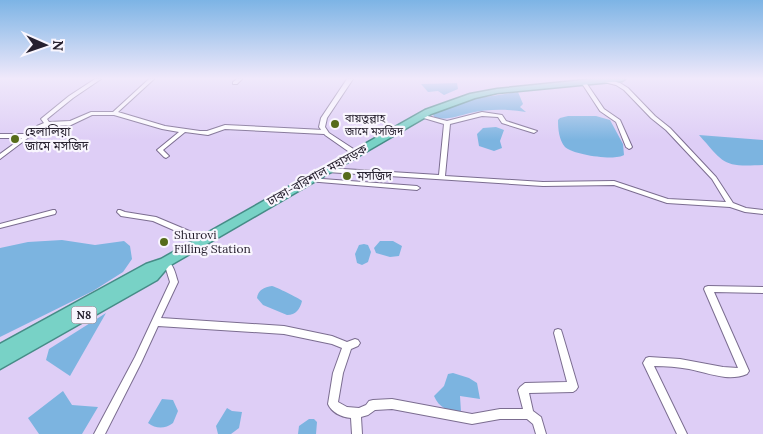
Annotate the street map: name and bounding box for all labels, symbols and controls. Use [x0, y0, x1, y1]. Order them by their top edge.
north arrow [20, 20, 70, 70]
text: N [49, 40, 67, 51]
place label: বায়তুল্লাহ জামে মসজিদ [344, 111, 404, 138]
marker: বায়তুল্লাহ জামে মসজিদ [329, 118, 341, 130]
place label: হেলালিয়া জামে মসজিদ [24, 124, 89, 153]
marker: হেলালিয়া জামে মসজিদ [9, 133, 21, 145]
street label: ঢাকা-বরিশাল মহাসড়ক [263, 141, 370, 209]
place label: মসজিদ [356, 168, 392, 183]
marker: মসজিদ [341, 170, 353, 182]
place label: Shurovi Filling Station [174, 227, 251, 256]
marker: Shurovi Filling Station [158, 236, 170, 248]
road number: N8 [72, 306, 96, 324]

